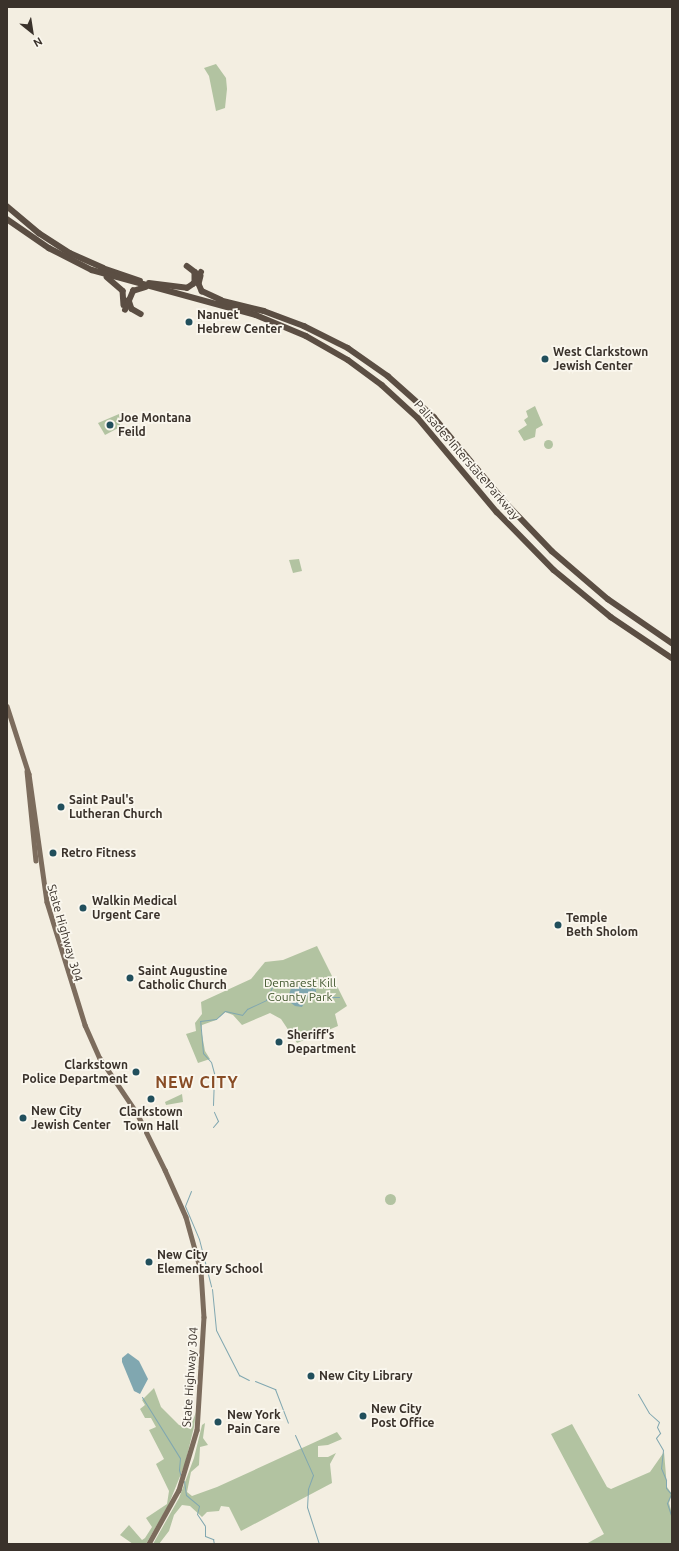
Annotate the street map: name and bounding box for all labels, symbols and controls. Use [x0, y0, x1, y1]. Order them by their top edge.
north arrow [12, 12, 52, 52]
text: N [31, 35, 45, 50]
place label: Nanuet Hebrew Center [197, 308, 282, 336]
marker: Nanuet Hebrew Center [184, 317, 194, 327]
place label: West Clarkstown Jewish Center [553, 345, 648, 373]
marker: West Clarkstown Jewish Center [540, 354, 550, 364]
street label: Palisades Interstate Parkway [411, 397, 523, 523]
place label: Joe Montana Feild [118, 411, 191, 439]
marker: Joe Montana Feild [105, 420, 115, 430]
place label: Saint Paul's Lutheran Church [69, 793, 162, 821]
marker: Saint Paul's Lutheran Church [56, 802, 66, 812]
place label: Retro Fitness [61, 846, 136, 860]
marker: Retro Fitness [48, 848, 58, 858]
street label: State Highway 304 [44, 883, 86, 983]
place label: Walkin Medical Urgent Care [92, 894, 177, 922]
marker: Walkin Medical Urgent Care [77, 902, 89, 914]
place label: Temple Beth Sholom [566, 911, 638, 939]
marker: Temple Beth Sholom [553, 920, 563, 930]
place label: Saint Augustine Catholic Church [138, 964, 227, 992]
marker: Saint Augustine Catholic Church [125, 973, 135, 983]
park label: Demarest Kill County Park [264, 976, 336, 1004]
place label: Sheriff's Department [287, 1028, 356, 1056]
marker: Sheriff's Department [274, 1037, 284, 1047]
place label: Clarkstown Police Department [22, 1058, 128, 1086]
marker: Clarkstown Police Department [131, 1067, 141, 1077]
district label: NEW CITY [155, 1072, 239, 1092]
marker: Clarkstown Town Hall [146, 1094, 156, 1104]
place label: New City Jewish Center [31, 1104, 111, 1132]
place label: Clarkstown Town Hall [119, 1105, 183, 1133]
marker: New City Jewish Center [18, 1113, 28, 1123]
place label: New City Elementary School [157, 1248, 263, 1276]
marker: New City Elementary School [144, 1257, 154, 1267]
street label: State Highway 304 [179, 1326, 201, 1428]
place label: New City Library [319, 1369, 413, 1383]
marker: New City Library [306, 1371, 316, 1381]
place label: New City Post Office [371, 1402, 435, 1430]
place label: New York Pain Care [227, 1408, 281, 1436]
marker: New City Post Office [358, 1411, 368, 1421]
marker: New York Pain Care [212, 1416, 224, 1428]

